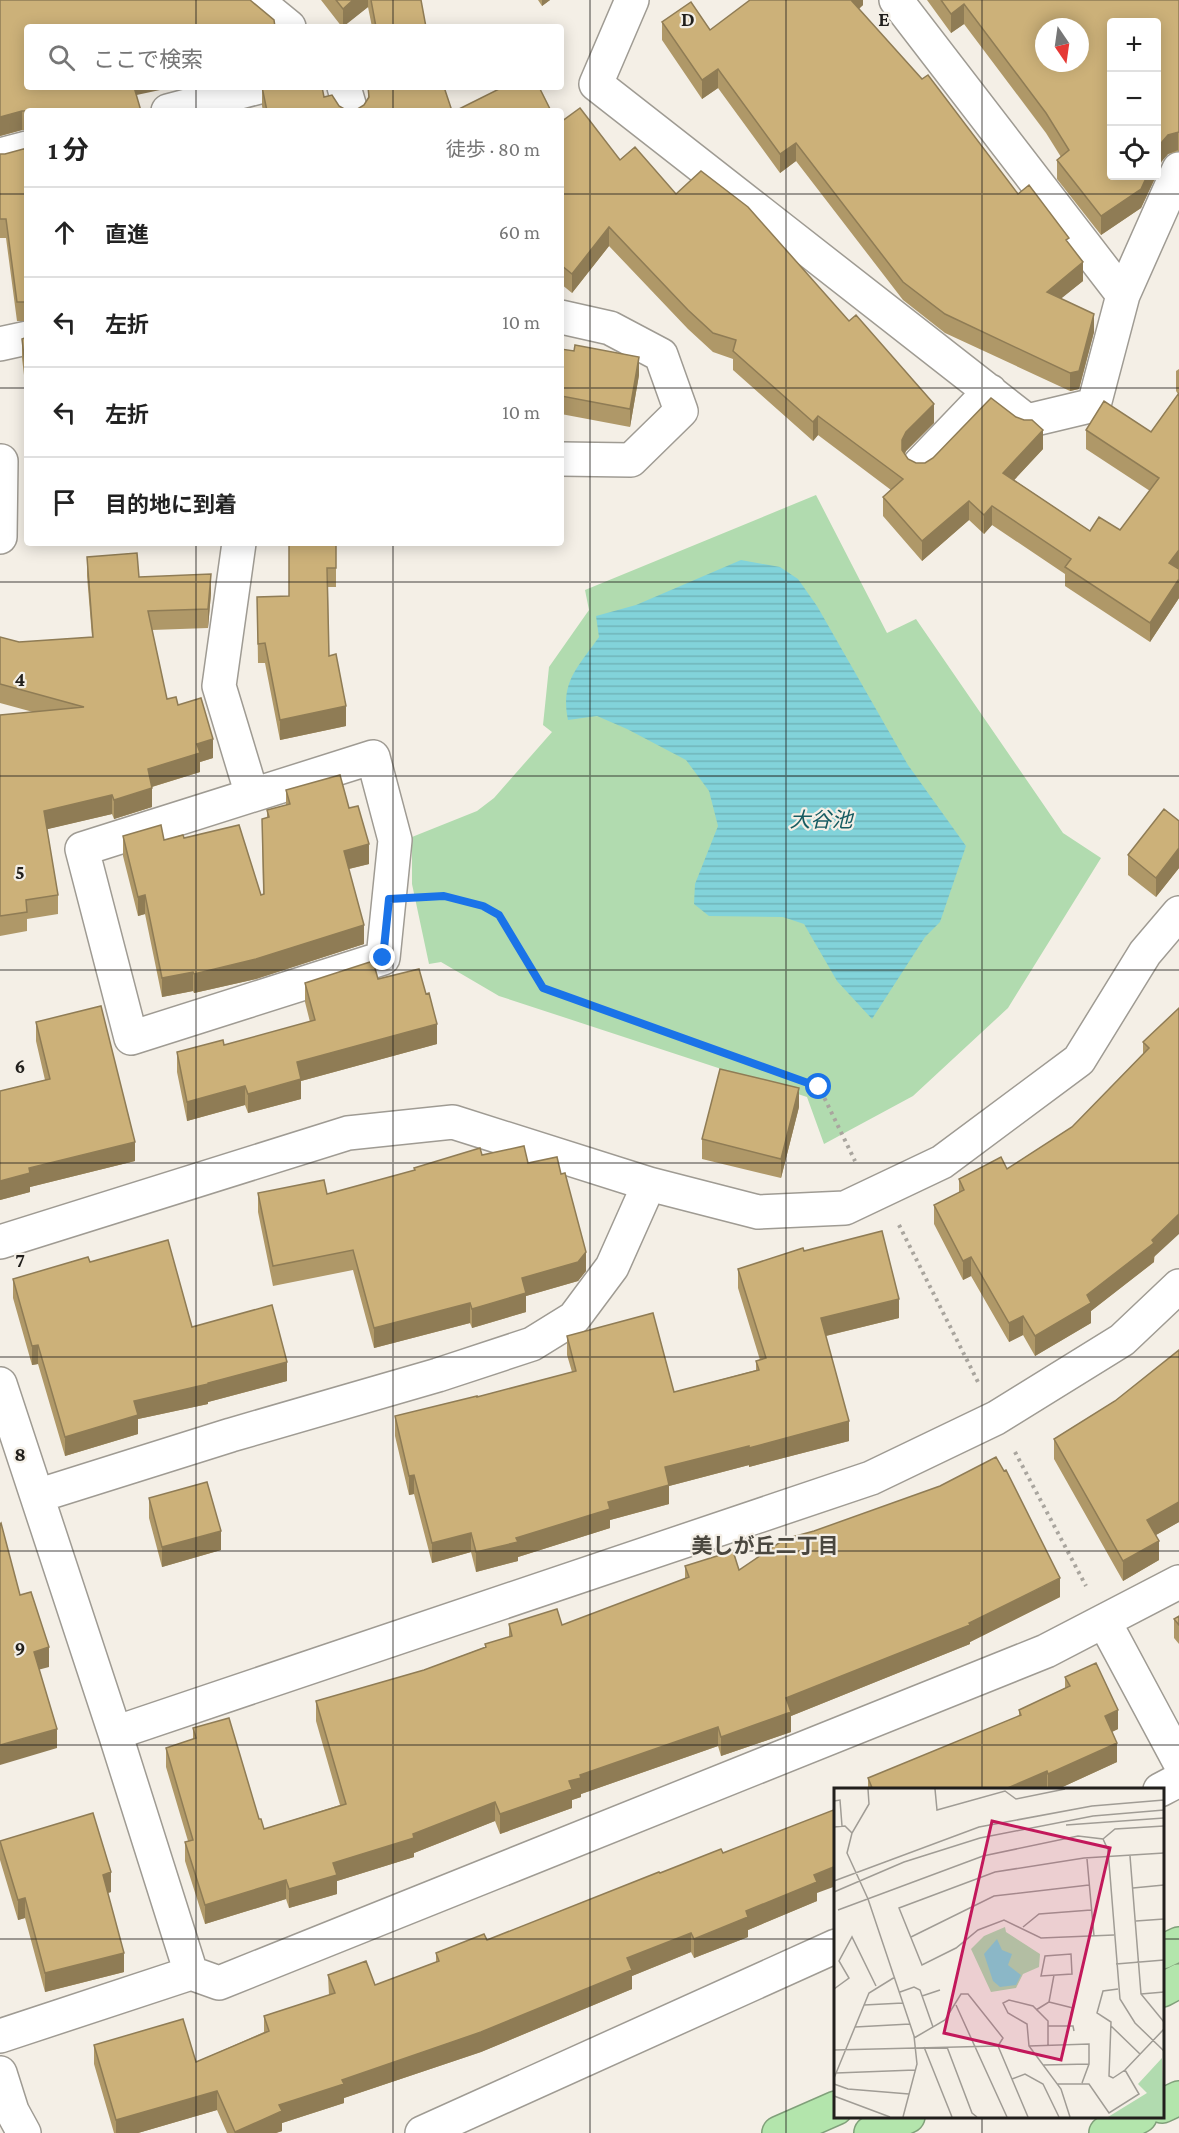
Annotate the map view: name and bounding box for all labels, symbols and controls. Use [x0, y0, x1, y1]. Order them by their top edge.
text: D [681, 8, 695, 30]
text: E [878, 8, 890, 30]
north arrow [1035, 18, 1089, 72]
map controls [1107, 18, 1161, 180]
button: + [1107, 18, 1161, 72]
search box [24, 24, 564, 90]
icon: search [45, 41, 78, 74]
text: ここで検索 [93, 47, 203, 72]
button: − [1107, 72, 1161, 126]
button: locate [1107, 126, 1161, 180]
text: 1 分 [48, 136, 89, 165]
text: 徒歩 · 80 m [446, 138, 540, 160]
icon: ahead [48, 216, 81, 249]
text: 60 m [499, 221, 540, 243]
text: 直進 [105, 222, 149, 247]
icon: left [48, 306, 81, 339]
text: 10 m [502, 311, 540, 333]
text: 左折 [105, 312, 149, 337]
icon: left [48, 396, 81, 429]
text: 10 m [502, 401, 540, 423]
text: 左折 [105, 402, 149, 427]
icon: arrive [48, 486, 81, 519]
text: 目的地に到着 [105, 492, 237, 517]
text: 4 [15, 668, 26, 690]
water label: 大谷池 [790, 808, 854, 832]
text: 5 [15, 861, 25, 883]
route end [369, 944, 395, 970]
text: 6 [15, 1055, 25, 1077]
route start [805, 1073, 831, 1099]
text: 7 [15, 1249, 25, 1271]
text: 8 [14, 1443, 26, 1465]
district label: 美しが丘二丁目 [692, 1534, 839, 1558]
text: 9 [15, 1637, 25, 1659]
inset map [834, 1788, 1164, 2118]

